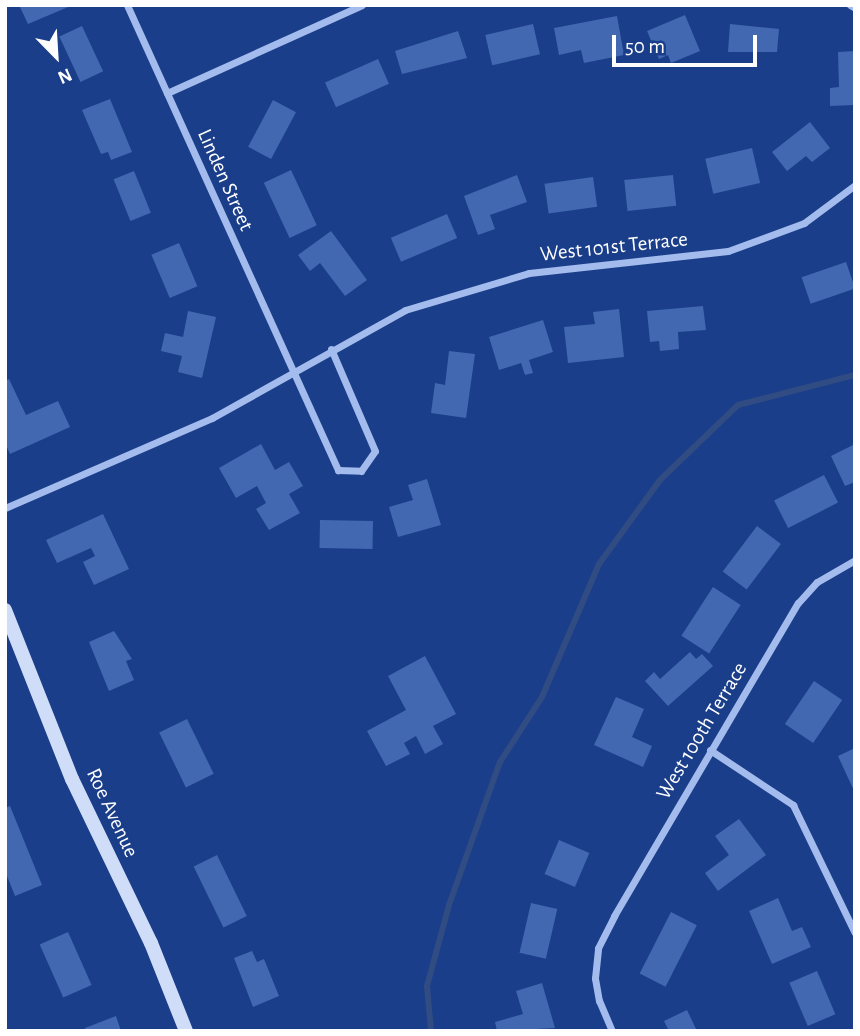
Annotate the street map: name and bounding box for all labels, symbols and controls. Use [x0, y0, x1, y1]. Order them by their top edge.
north arrow [21, 21, 91, 91]
scale bar [615, 21, 760, 65]
text: 50 m [625, 36, 665, 57]
text: N [55, 64, 75, 87]
street label: Linden Street [191, 125, 259, 235]
street label: West 101st Terrace [539, 227, 689, 267]
street label: West 100th Terrace [651, 658, 753, 804]
street label: Roe Avenue [80, 764, 144, 862]

